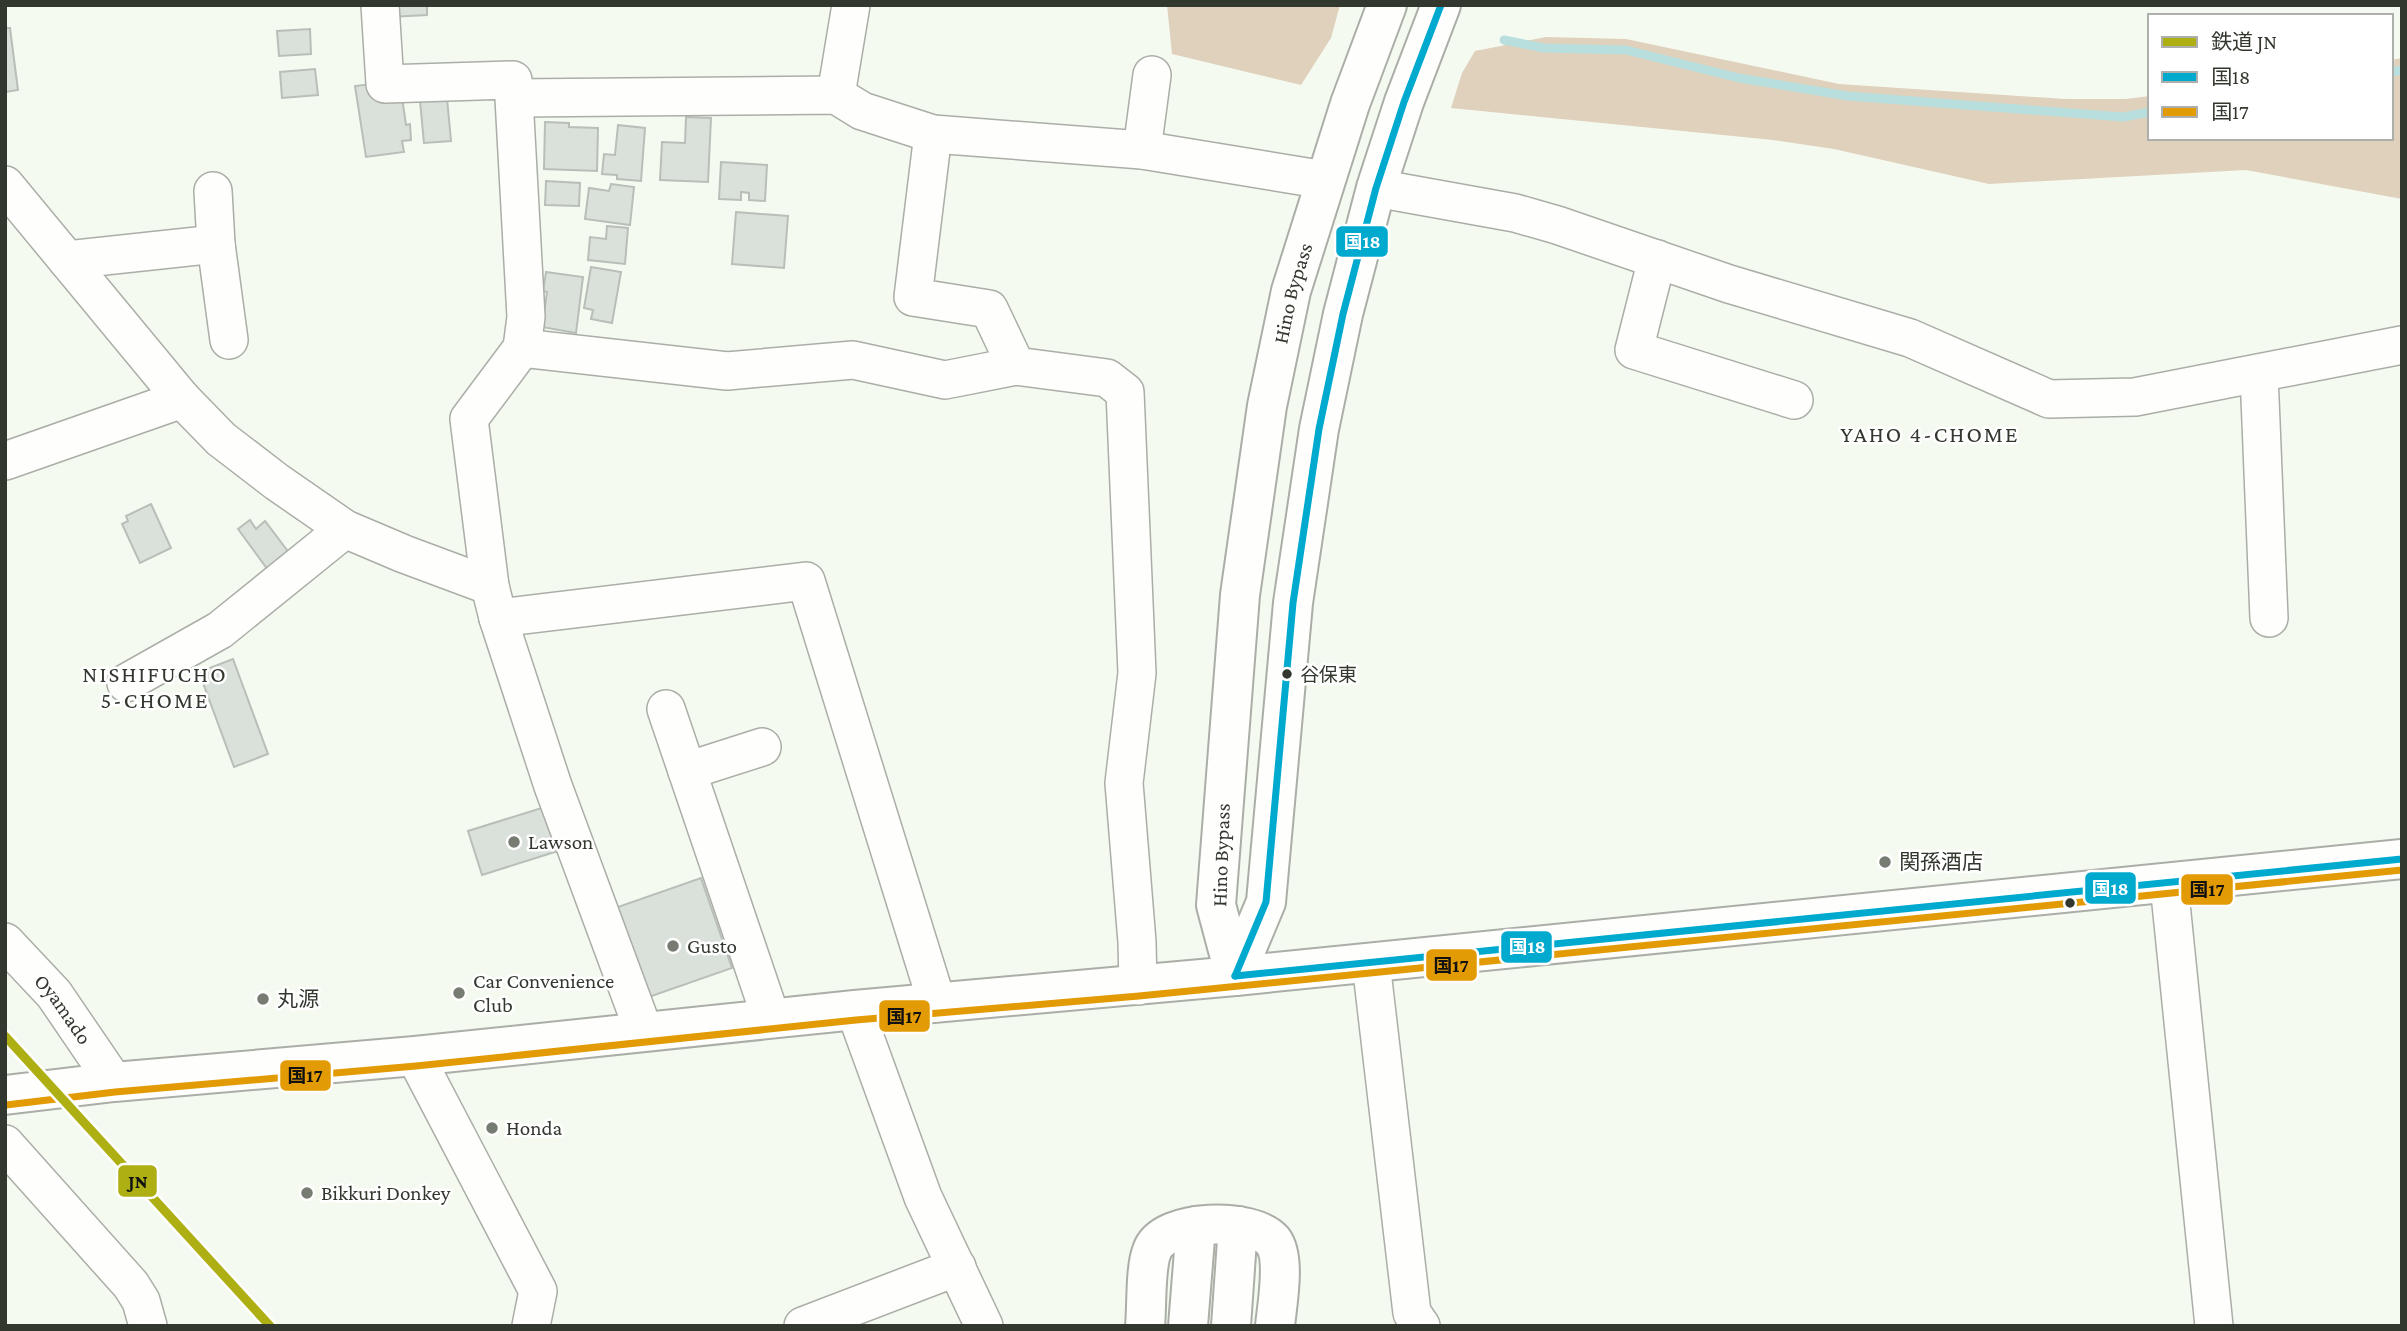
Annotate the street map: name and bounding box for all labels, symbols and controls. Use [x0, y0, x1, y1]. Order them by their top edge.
legend [2148, 14, 2393, 140]
text: 鉄道 JN [2211, 30, 2277, 54]
text: 国18 [2211, 65, 2250, 89]
text: 国17 [2211, 100, 2249, 124]
line badge: 国18 [1335, 225, 1389, 258]
text: 国18 [1343, 231, 1381, 252]
street label: Hino Bypass [1268, 240, 1317, 346]
district label: YAHO 4-CHOME [1841, 421, 2019, 447]
district label: NISHIFUCHO 5-CHOME [82, 661, 228, 713]
place label: 谷保東 [1300, 664, 1357, 685]
marker: 谷保東 [1280, 667, 1294, 681]
street label: Hino Bypass [1207, 803, 1235, 907]
place label: Lawson [528, 830, 593, 854]
marker: Lawson [506, 834, 522, 850]
place label: 関孫酒店 [1899, 850, 1983, 874]
marker: 関孫酒店 [1877, 854, 1893, 870]
line badge: 国18 [2084, 871, 2137, 905]
line badge: 国17 [2180, 873, 2234, 906]
text: 国18 [2091, 878, 2129, 899]
text: 国17 [2189, 879, 2225, 900]
unlabelled marker [2063, 896, 2077, 910]
line badge: 国18 [1500, 930, 1553, 964]
place label: Gusto [687, 934, 737, 958]
text: 国18 [1508, 936, 1546, 957]
marker: Gusto [665, 938, 681, 954]
line badge: 国17 [1425, 948, 1478, 982]
text: 国17 [1433, 955, 1469, 976]
street label: Oyamado [29, 969, 97, 1049]
place label: Car Convenience Club [473, 969, 614, 1017]
marker: Car Convenience Club [451, 985, 467, 1001]
place label: 丸源 [277, 987, 319, 1011]
marker: 丸源 [255, 991, 271, 1007]
line badge: 国17 [878, 999, 931, 1033]
text: 国17 [886, 1006, 922, 1027]
line badge: 国17 [279, 1059, 332, 1092]
text: 国17 [287, 1065, 323, 1086]
place label: Honda [506, 1116, 563, 1140]
marker: Honda [484, 1120, 500, 1136]
line badge: JN [117, 1164, 158, 1198]
text: JN [126, 1171, 148, 1192]
place label: Bikkuri Donkey [321, 1181, 451, 1205]
marker: Bikkuri Donkey [299, 1185, 315, 1201]

